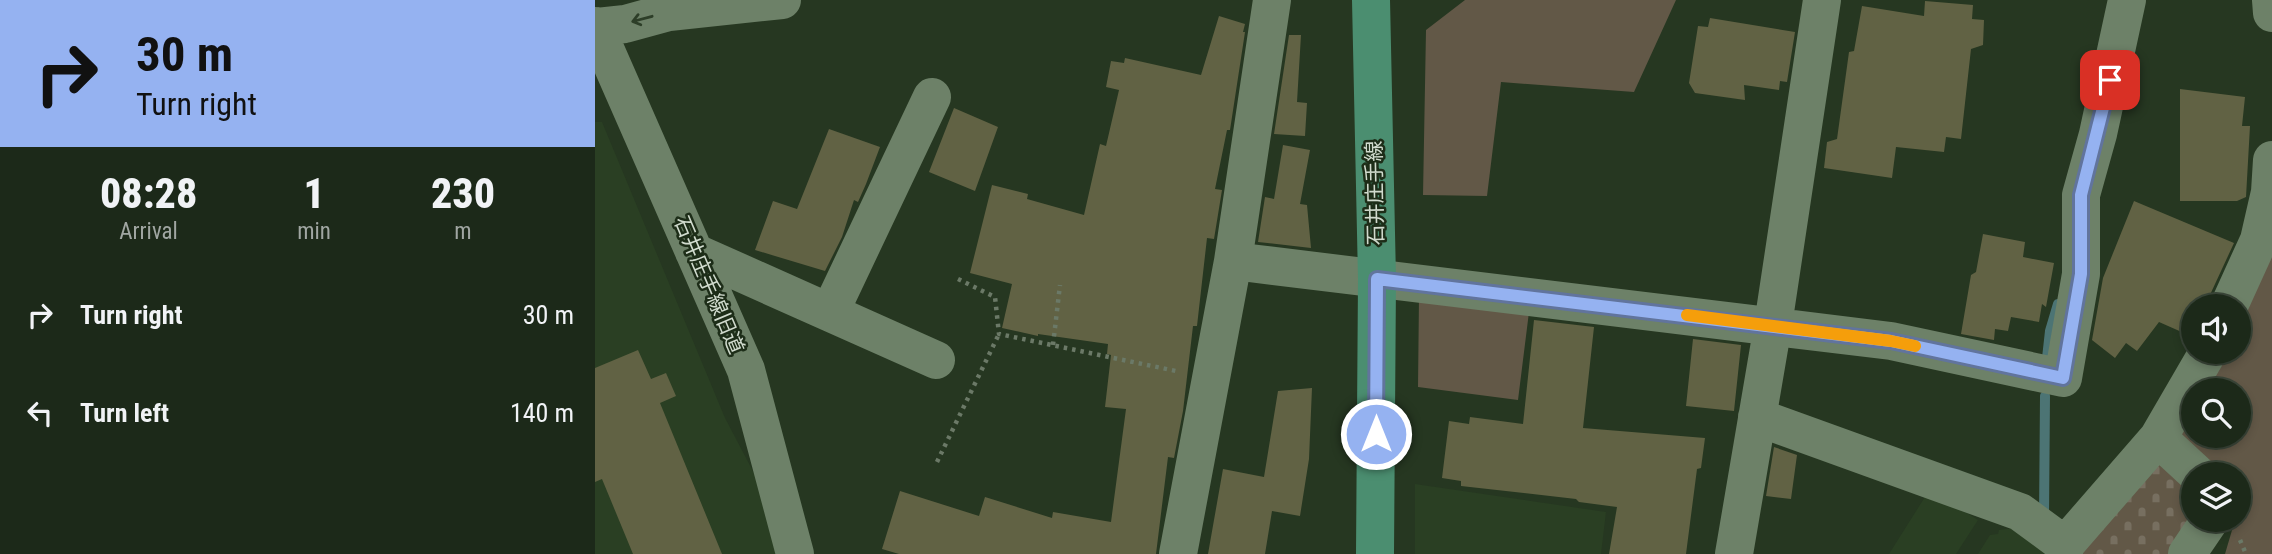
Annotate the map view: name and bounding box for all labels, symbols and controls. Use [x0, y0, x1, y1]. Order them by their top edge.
one-way arrow [631, 13, 654, 26]
text: 30 m [136, 26, 233, 83]
icon: right [21, 28, 112, 119]
pin [2080, 50, 2140, 110]
icon: arrive [2091, 61, 2129, 99]
text: Turn right [136, 85, 257, 123]
street label: 石井庄手線 [1362, 140, 1388, 246]
text: 08:28 [100, 169, 197, 218]
text: 1 [303, 169, 325, 218]
text: 230 [431, 169, 495, 218]
street label: 石井庄手線旧道 [669, 213, 749, 357]
text: Arrival [119, 218, 178, 245]
text: min [297, 218, 331, 245]
text: m [454, 218, 472, 245]
map controls [2181, 294, 2251, 532]
button: sound [2181, 294, 2251, 364]
icon: right [21, 296, 59, 334]
text: Turn right [80, 300, 182, 330]
text: 30 m [523, 300, 574, 330]
button: search [2181, 378, 2251, 448]
icon: left [21, 394, 59, 432]
position arrow [1339, 397, 1413, 471]
text: Turn left [80, 398, 169, 428]
text: 140 m [510, 398, 574, 428]
button: layers [2181, 462, 2251, 532]

